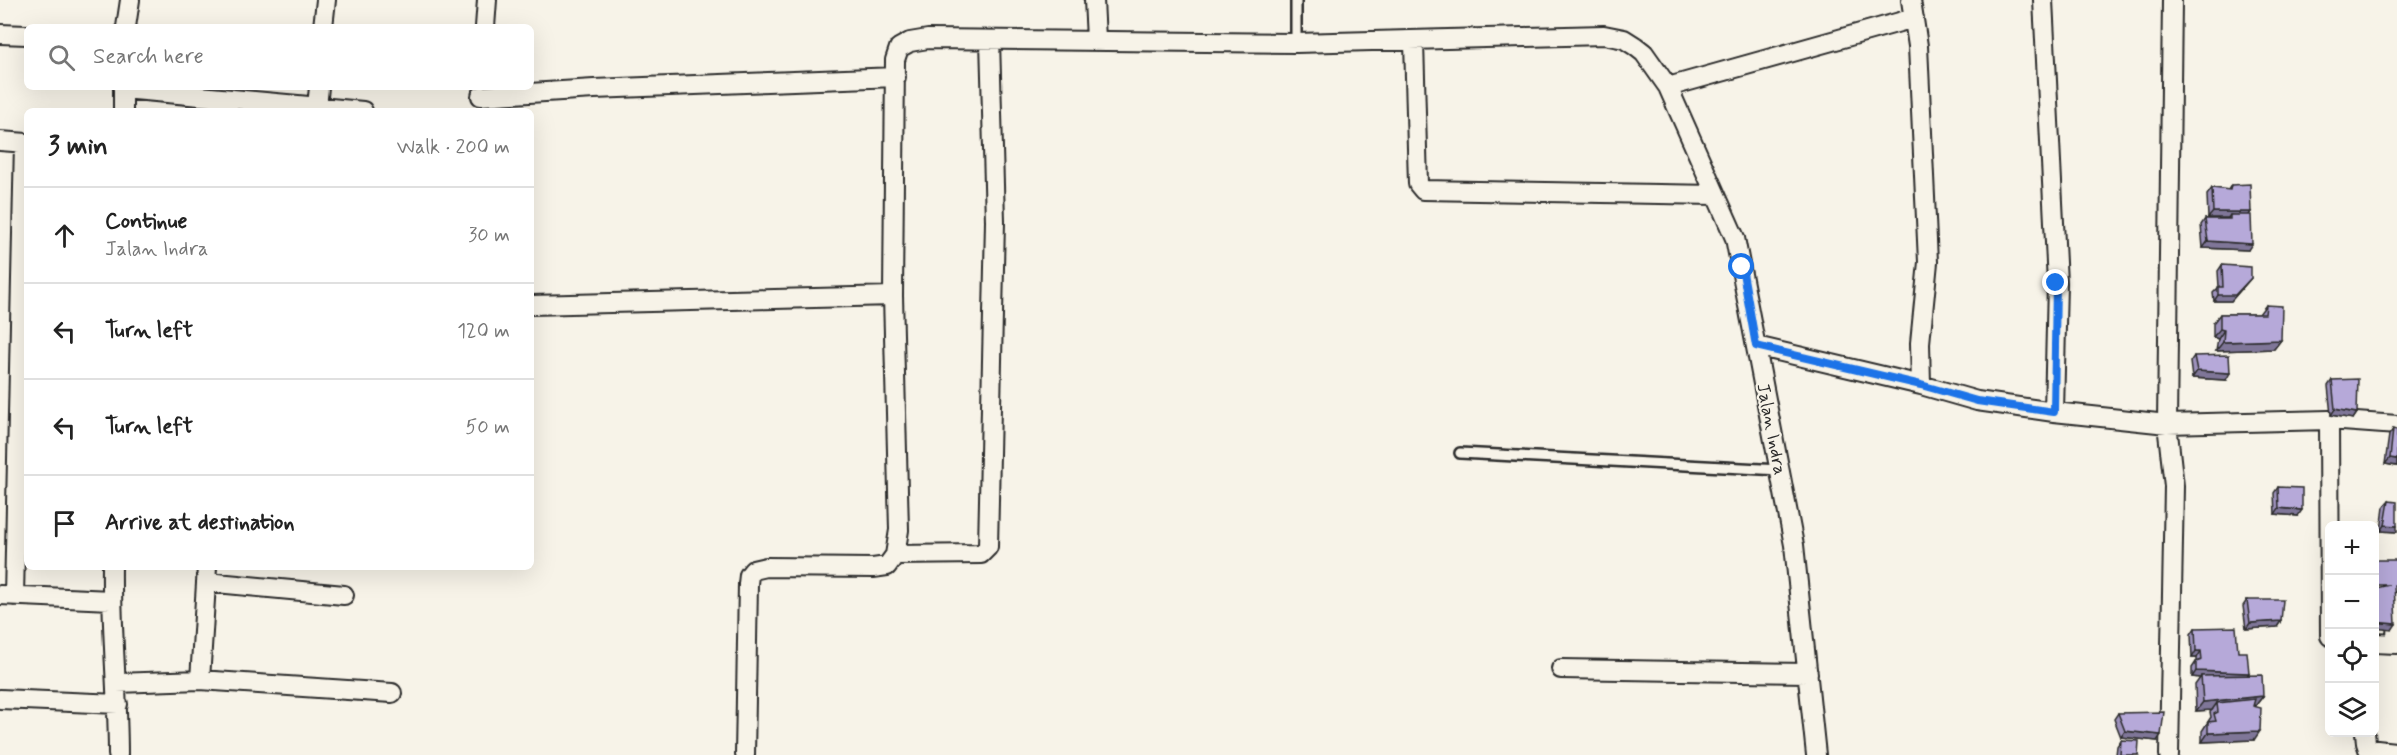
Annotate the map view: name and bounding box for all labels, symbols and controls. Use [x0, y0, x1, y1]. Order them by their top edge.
search box [24, 24, 534, 90]
icon: search [45, 41, 78, 74]
text: Search here [93, 43, 204, 71]
text: 3 min [48, 130, 108, 164]
text: Walk · 200 m [397, 134, 510, 161]
text: Continue [105, 208, 187, 236]
icon: ahead [48, 219, 81, 252]
text: 30 m [468, 222, 510, 249]
text: Jalan Indra [105, 236, 208, 263]
route start [1728, 253, 1754, 279]
route end [2042, 269, 2068, 295]
icon: left [48, 315, 81, 348]
text: Turn left [105, 317, 193, 345]
text: 120 m [457, 318, 510, 345]
street label: Jalan Indra [1750, 381, 1792, 477]
icon: left [48, 411, 81, 444]
text: Turn left [105, 413, 193, 441]
text: 50 m [465, 414, 510, 441]
icon: arrive [48, 507, 81, 540]
text: Arrive at destination [105, 509, 295, 537]
map controls [2325, 521, 2379, 737]
button: + [2325, 521, 2379, 575]
button: − [2325, 575, 2379, 629]
button: locate [2325, 629, 2379, 683]
button: layers [2325, 683, 2379, 737]

